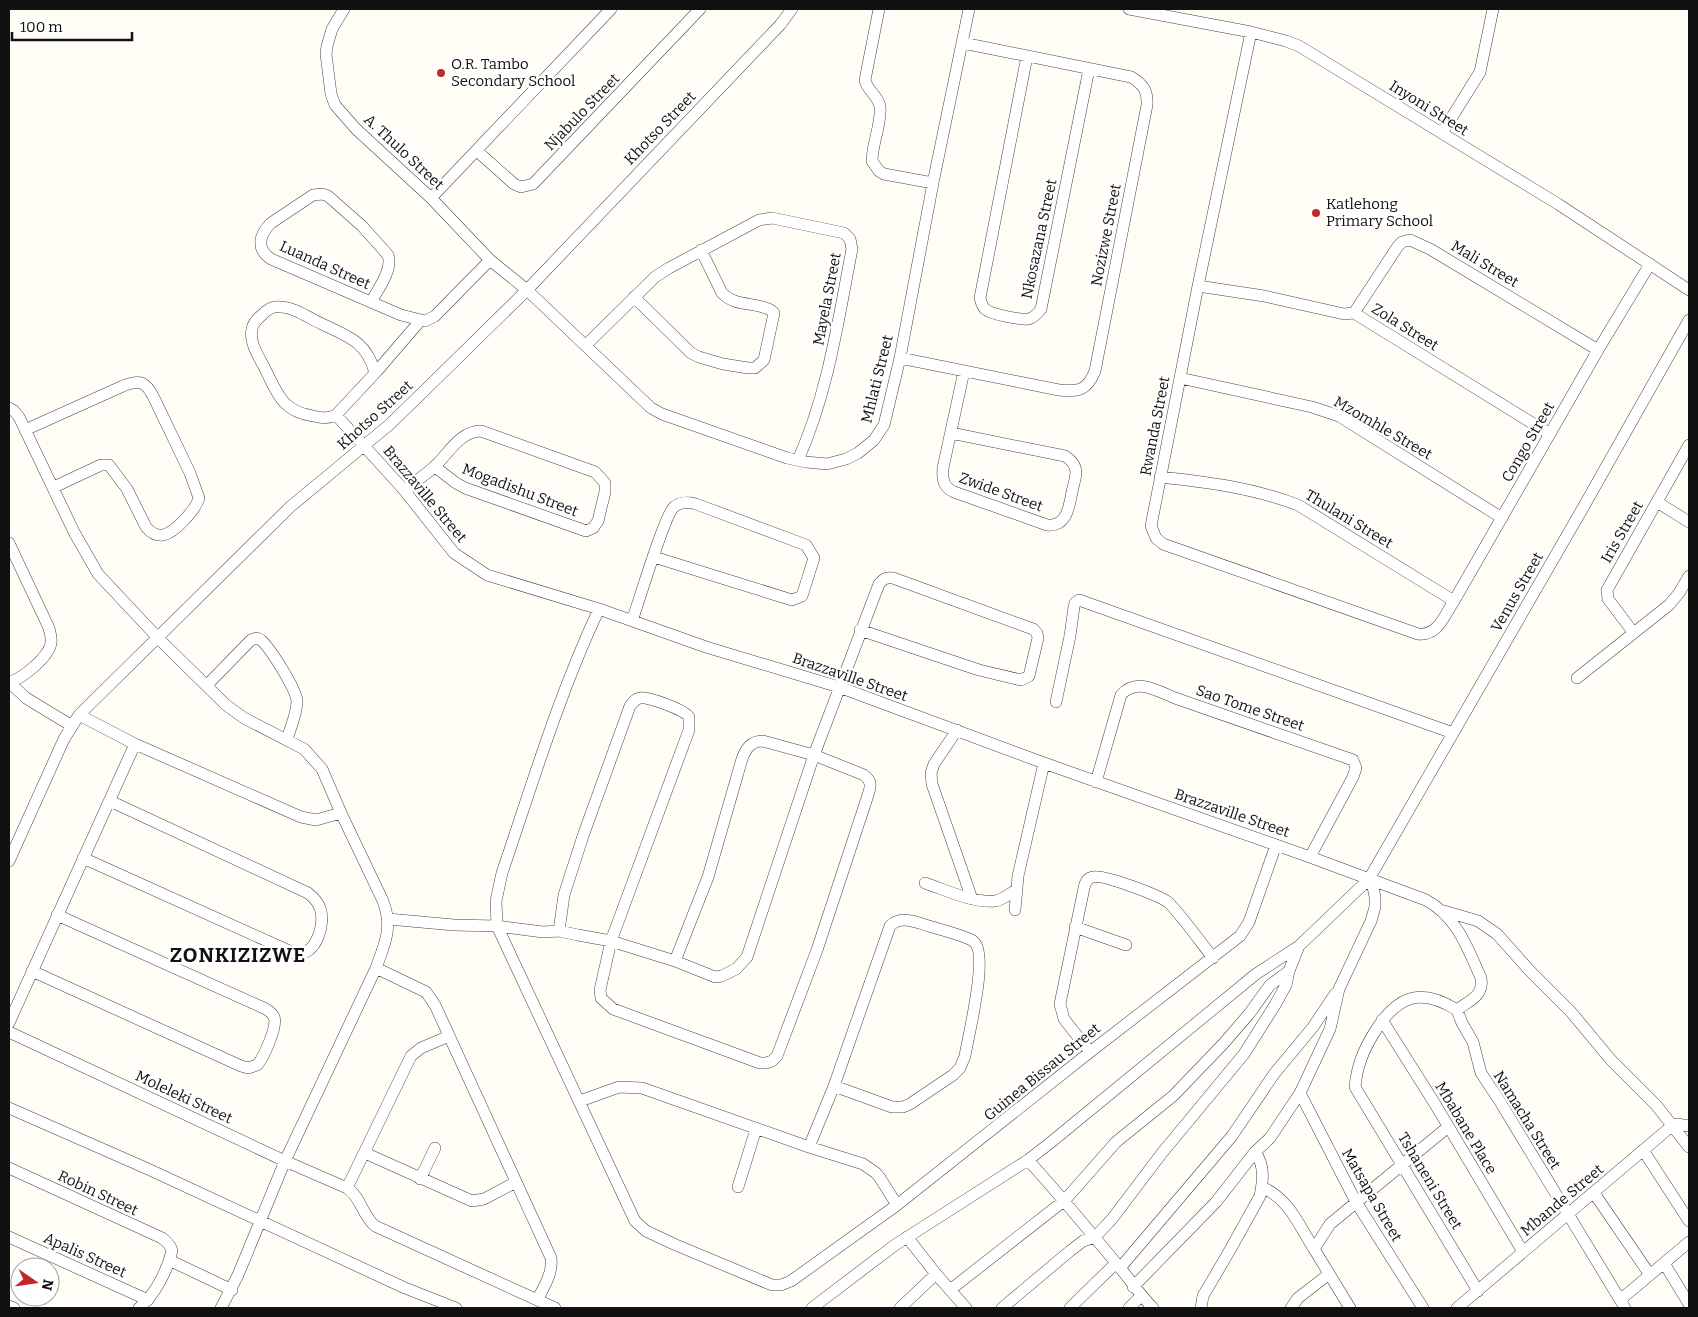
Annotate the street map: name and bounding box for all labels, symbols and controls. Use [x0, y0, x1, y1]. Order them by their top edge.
scale bar [12, 10, 132, 42]
text: 100 m [20, 18, 63, 36]
place label: O.R. Tambo Secondary School [451, 55, 575, 90]
marker: O.R. Tambo Secondary School [435, 67, 447, 79]
street label: Njabulo Street [541, 69, 624, 154]
street label: Inyoni Street [1386, 77, 1472, 140]
street label: Khotso Street [621, 87, 700, 168]
street label: A. Thulo Street [360, 110, 448, 194]
street label: Nkosazana Street [1017, 177, 1061, 301]
street label: Nozizwe Street [1087, 182, 1125, 288]
place label: Katlehong Primary School [1326, 195, 1433, 230]
marker: Katlehong Primary School [1310, 207, 1322, 219]
street label: Luanda Street [277, 237, 374, 293]
street label: Mali Street [1448, 237, 1522, 291]
street label: Mayela Street [809, 250, 845, 347]
street label: Zola Street [1368, 299, 1442, 355]
street label: Mhlati Street [857, 332, 897, 425]
street label: Rwanda Street [1137, 374, 1174, 477]
street label: Khotso Street [334, 376, 417, 453]
street label: Mzomhle Street [1331, 393, 1436, 464]
street label: Congo Street [1498, 398, 1558, 485]
street label: Brazzaville Street [379, 442, 471, 546]
street label: Mogadishu Street [460, 460, 581, 521]
street label: Zwide Street [957, 469, 1046, 516]
street label: Thulani Street [1302, 486, 1396, 552]
street label: Iris Street [1597, 497, 1647, 566]
street label: Venus Street [1487, 549, 1547, 635]
street label: Brazzaville Street [790, 649, 910, 705]
street label: Sao Tome Street [1194, 681, 1307, 735]
street label: Brazzaville Street [1172, 785, 1292, 841]
district label: ZONKIZIZWE [170, 943, 306, 967]
street label: Guinea Bissau Street [980, 1019, 1104, 1124]
street label: Moleleki Street [133, 1067, 236, 1128]
street label: Namacha Street [1490, 1067, 1565, 1173]
street label: Mbabane Place [1431, 1079, 1501, 1177]
street label: Tshaneni Street [1394, 1129, 1466, 1233]
street label: Matsapa Street [1338, 1145, 1406, 1245]
street label: Mbande Street [1517, 1160, 1607, 1240]
street label: Robin Street [55, 1167, 141, 1220]
street label: Apalis Street [41, 1229, 130, 1282]
north arrow [10, 1257, 60, 1307]
text: N [38, 1278, 57, 1292]

